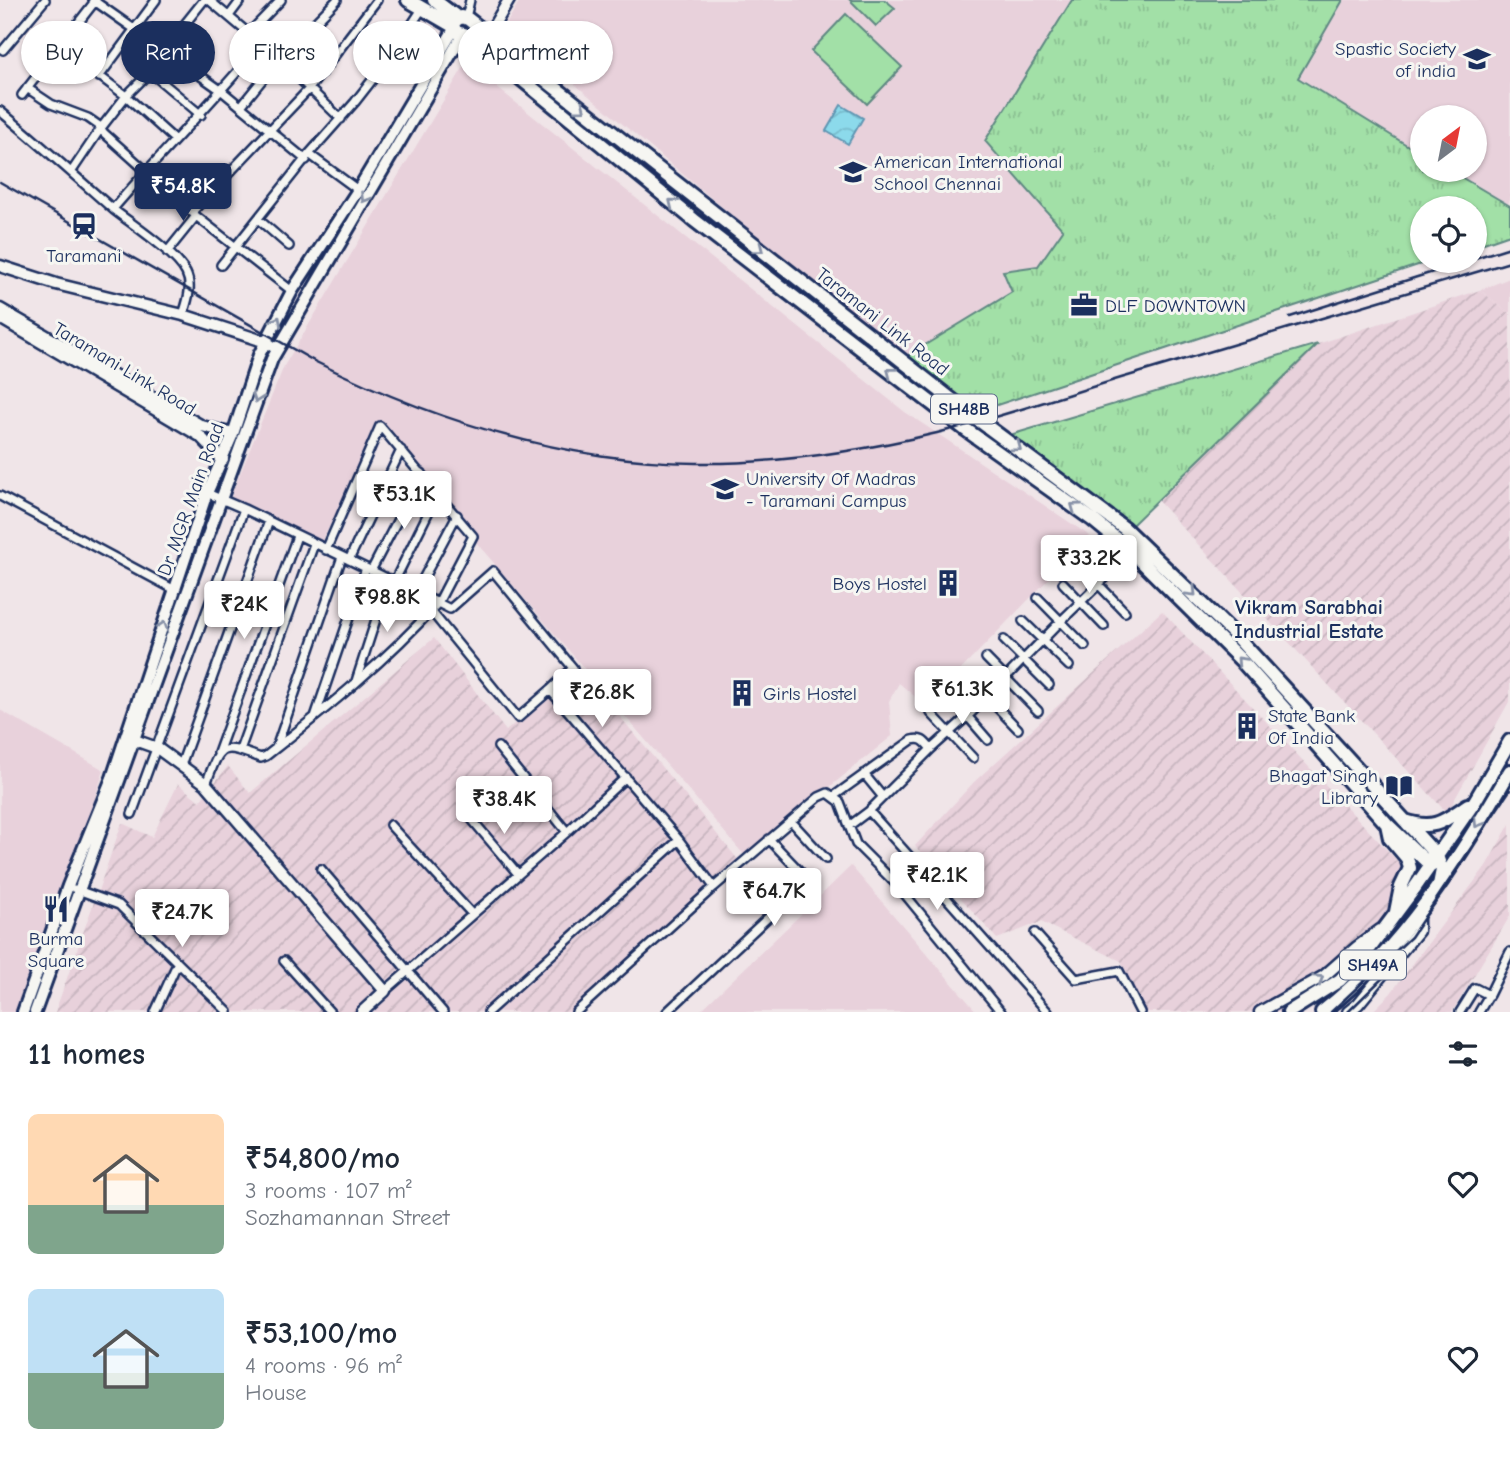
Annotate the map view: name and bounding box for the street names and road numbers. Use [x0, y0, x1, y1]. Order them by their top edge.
street label: Taramani Link Road [812, 263, 953, 380]
street label: Taramani Link Road [49, 318, 200, 420]
road number: SH48B [931, 394, 997, 424]
street label: Dr MGR Main Road [153, 420, 229, 579]
road number: SH49A [1340, 950, 1406, 980]

